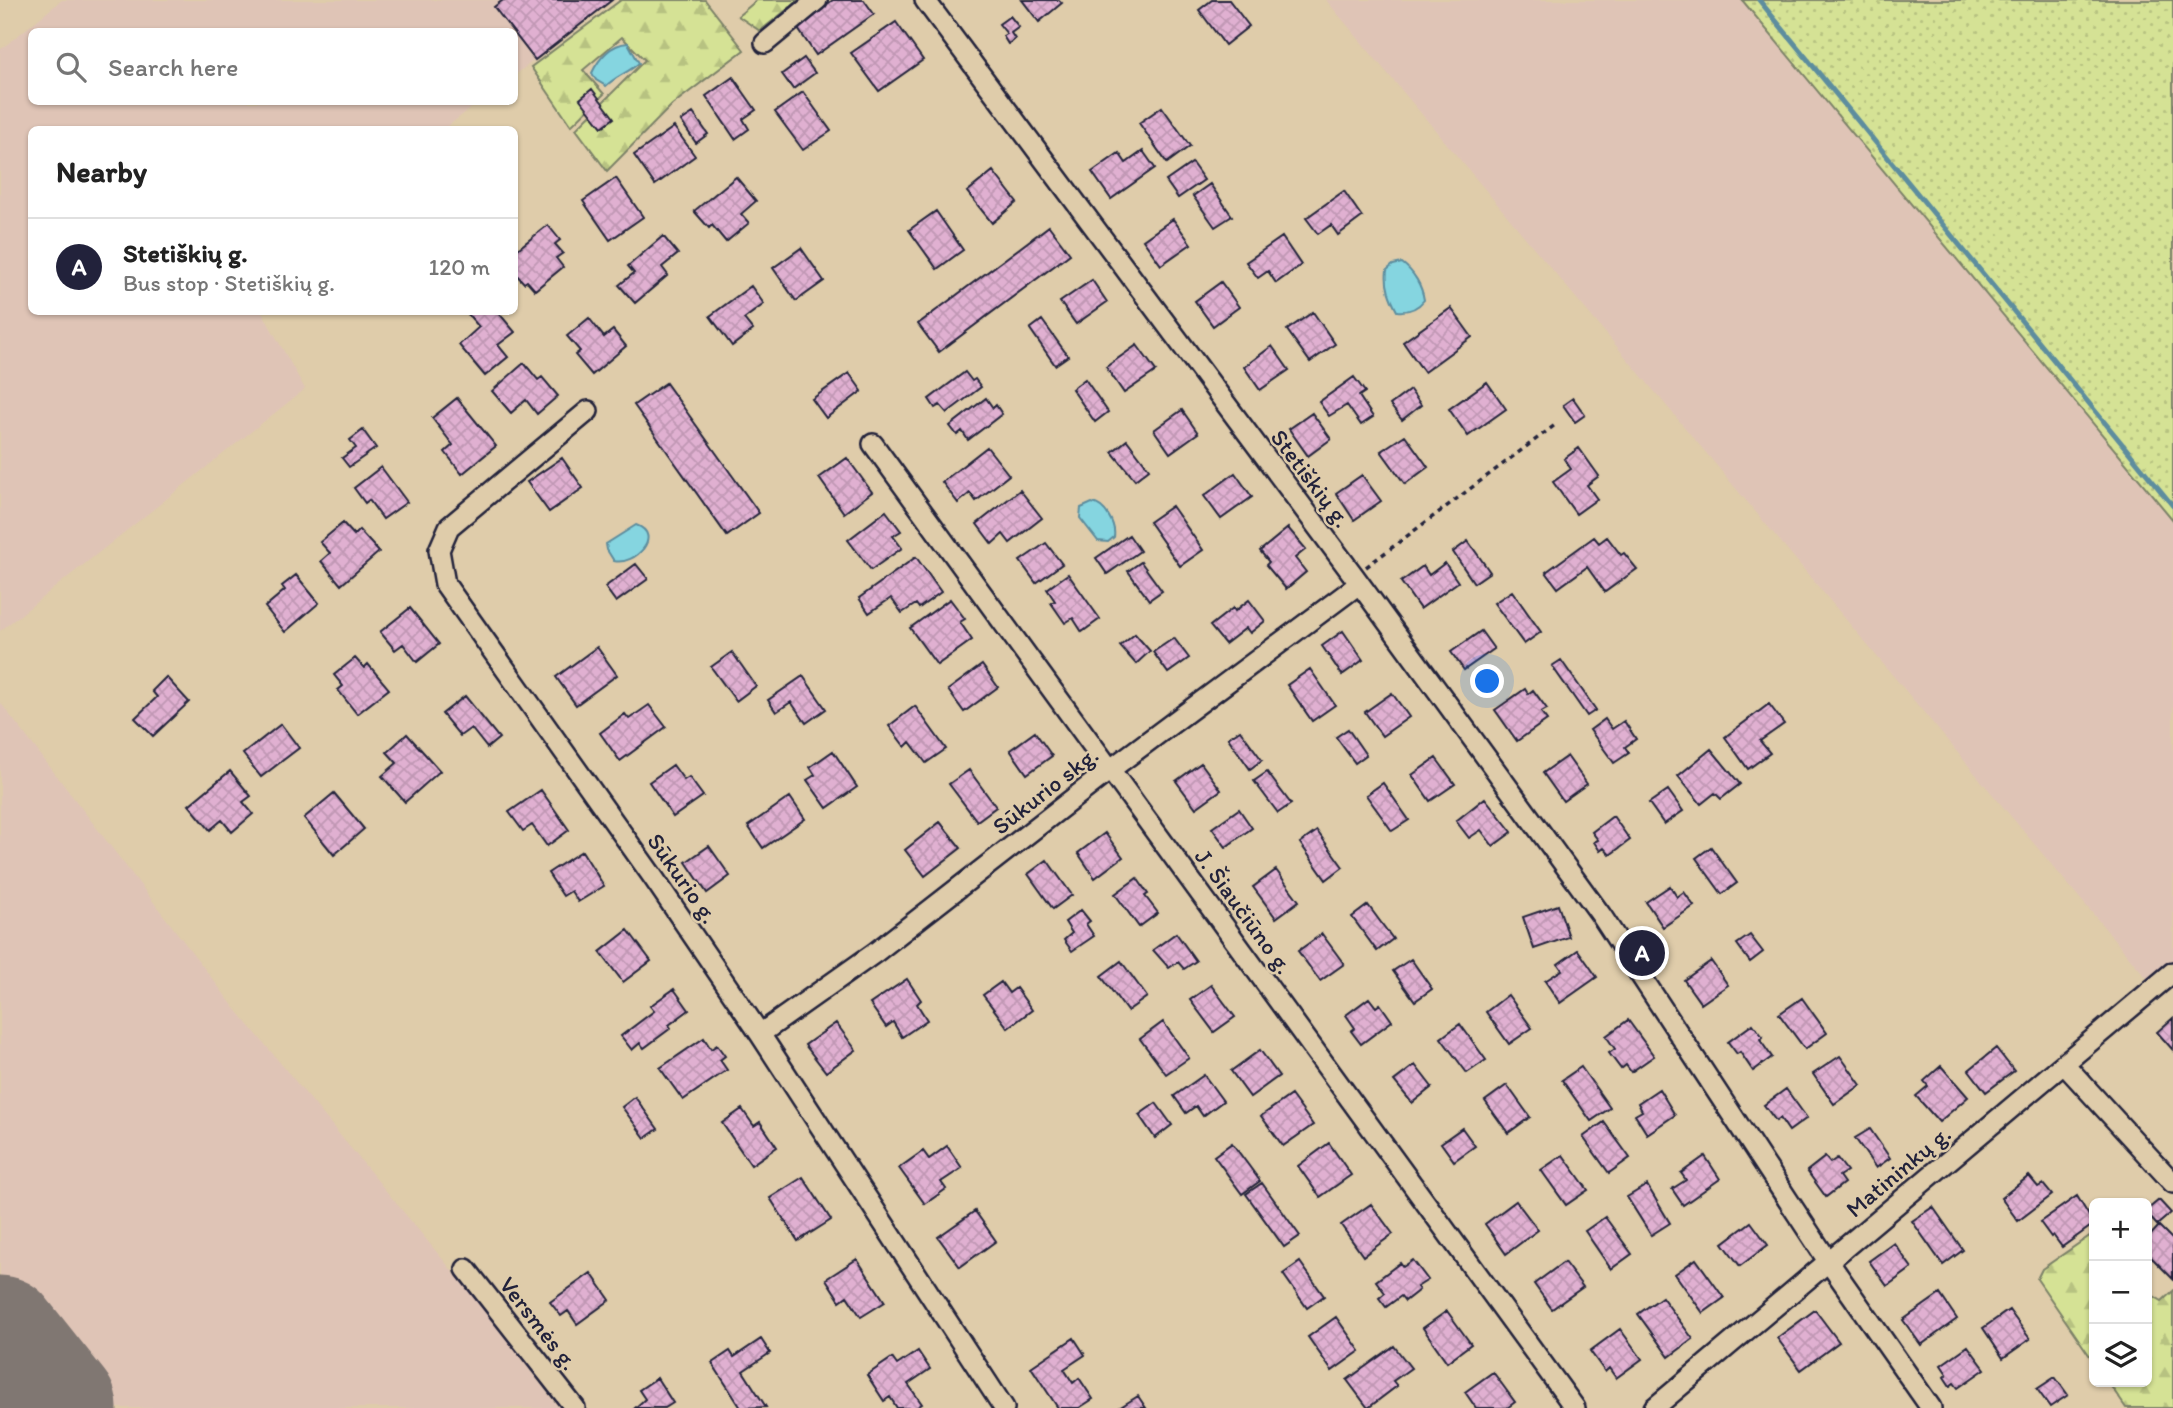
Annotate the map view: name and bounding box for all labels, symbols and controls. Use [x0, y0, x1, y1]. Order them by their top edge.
search box [28, 28, 518, 105]
icon: search [52, 48, 90, 86]
text: Search here [108, 51, 238, 83]
text: Nearby [56, 153, 147, 190]
text: Stetiškių g. [123, 237, 248, 269]
text: A [72, 253, 86, 281]
text: 120 m [429, 253, 490, 281]
text: Bus stop · Stetiškių g. [123, 269, 335, 297]
street label: Stetiškių g. [1265, 423, 1357, 533]
your location [1470, 664, 1504, 698]
street label: Sūkurio skg. [986, 740, 1104, 840]
street label: Sūkurio g. [641, 827, 725, 929]
street label: J. Šiaučiūno g. [1189, 843, 1299, 979]
pin: A [1619, 927, 1665, 979]
street label: Matininkų g. [1840, 1119, 1956, 1223]
map controls [2089, 1198, 2152, 1387]
button: + [2089, 1198, 2152, 1261]
button: − [2089, 1261, 2152, 1324]
street label: Versmės g. [494, 1270, 584, 1376]
button: layers [2089, 1324, 2152, 1387]

